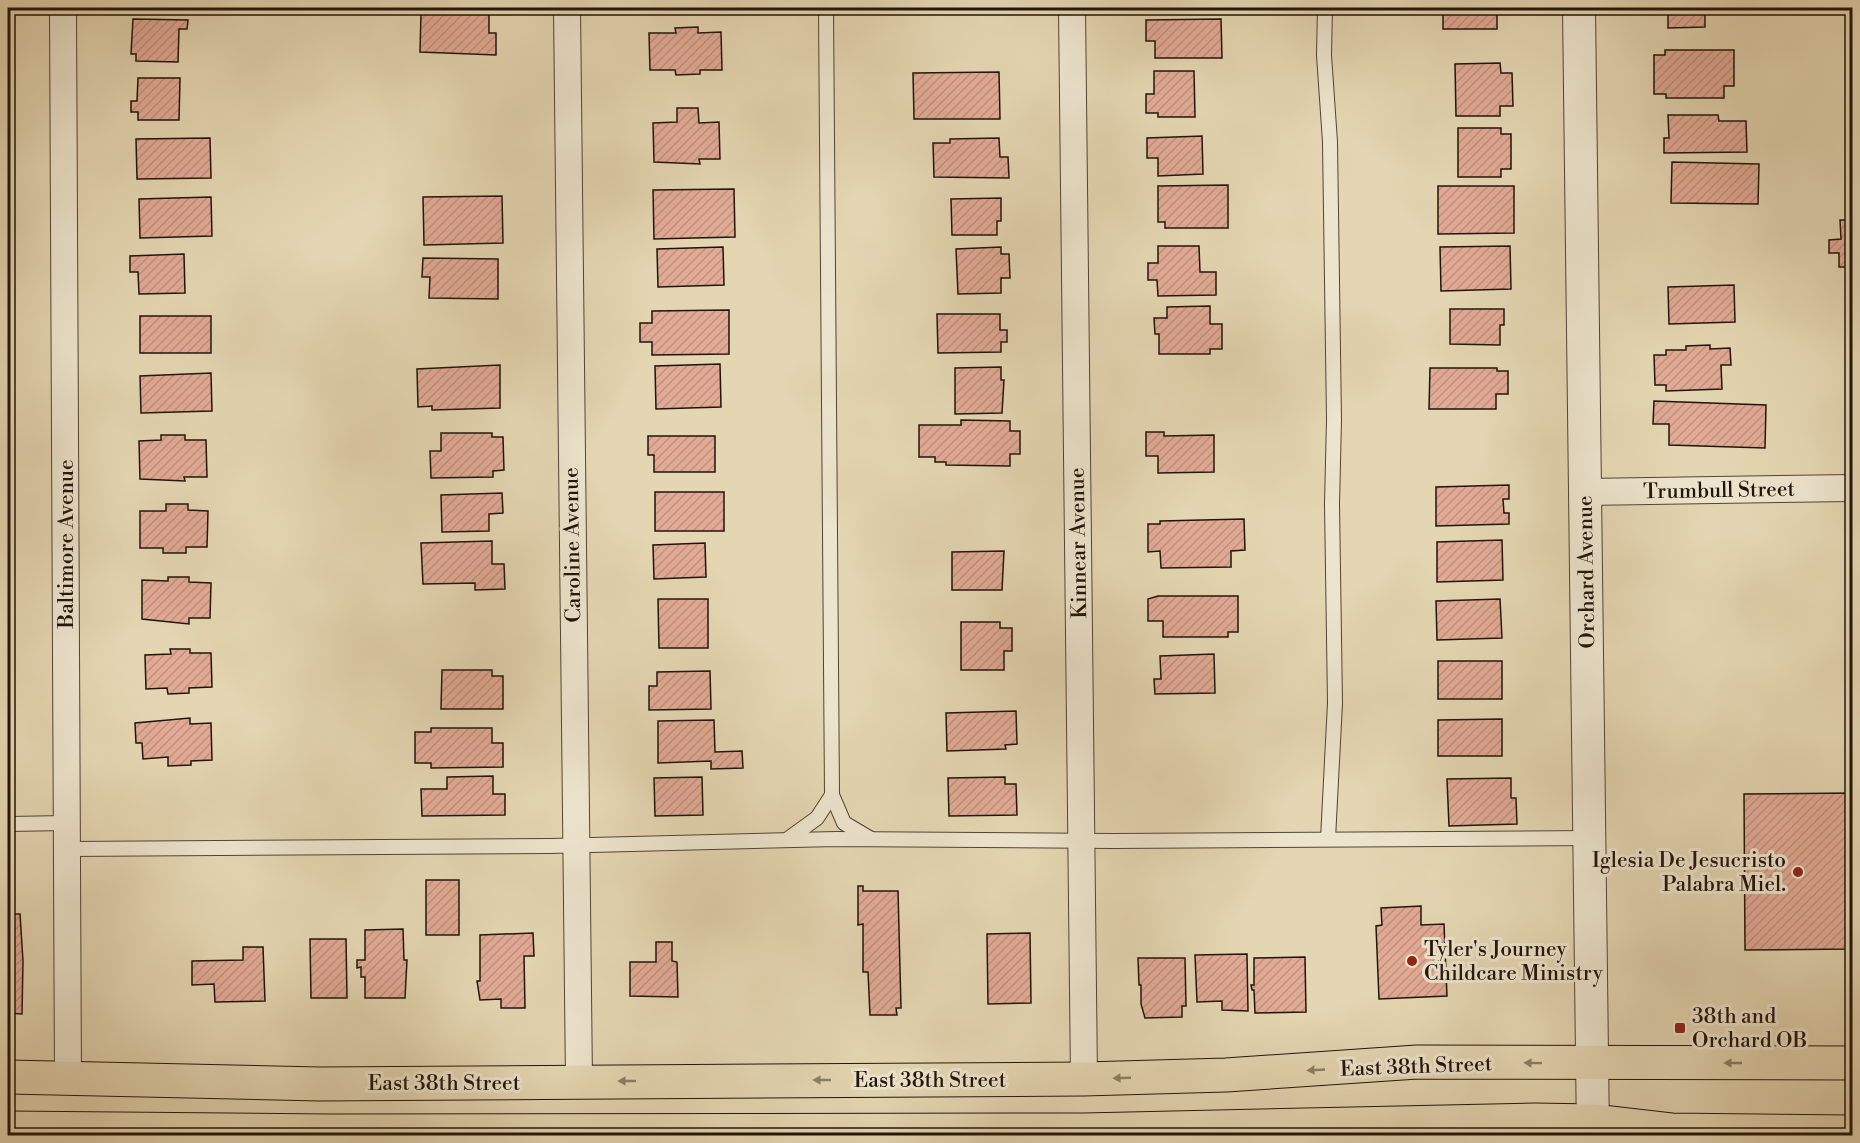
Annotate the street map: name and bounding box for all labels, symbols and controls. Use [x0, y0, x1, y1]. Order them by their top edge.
street label: Baltimore Avenue [54, 459, 80, 630]
street label: Caroline Avenue [559, 467, 587, 623]
street label: Kinnear Avenue [1065, 467, 1093, 619]
street label: Trumbull Street [1643, 477, 1796, 505]
street label: Orchard Avenue [1573, 495, 1601, 649]
place label: Iglesia De Jesucristo Palabra Miel. [1592, 848, 1786, 898]
marker: Iglesia De Jesucristo Palabra Miel. [1791, 865, 1805, 879]
place label: Tyler's Journey Childcare Ministry [1424, 937, 1604, 987]
marker: Tyler's Journey Childcare Ministry [1405, 954, 1419, 968]
place label: 38th and Orchard OB [1692, 1004, 1807, 1054]
marker: 38th and Orchard OB [1673, 1021, 1687, 1035]
street label: East 38th Street [1339, 1051, 1493, 1083]
one-way arrow [1523, 1058, 1542, 1068]
one-way arrow [1723, 1058, 1742, 1068]
one-way arrow [1307, 1065, 1326, 1074]
street label: East 38th Street [854, 1068, 1007, 1094]
street label: East 38th Street [368, 1071, 521, 1097]
one-way arrow [1112, 1073, 1131, 1083]
one-way arrow [812, 1075, 831, 1085]
one-way arrow [617, 1076, 636, 1086]

